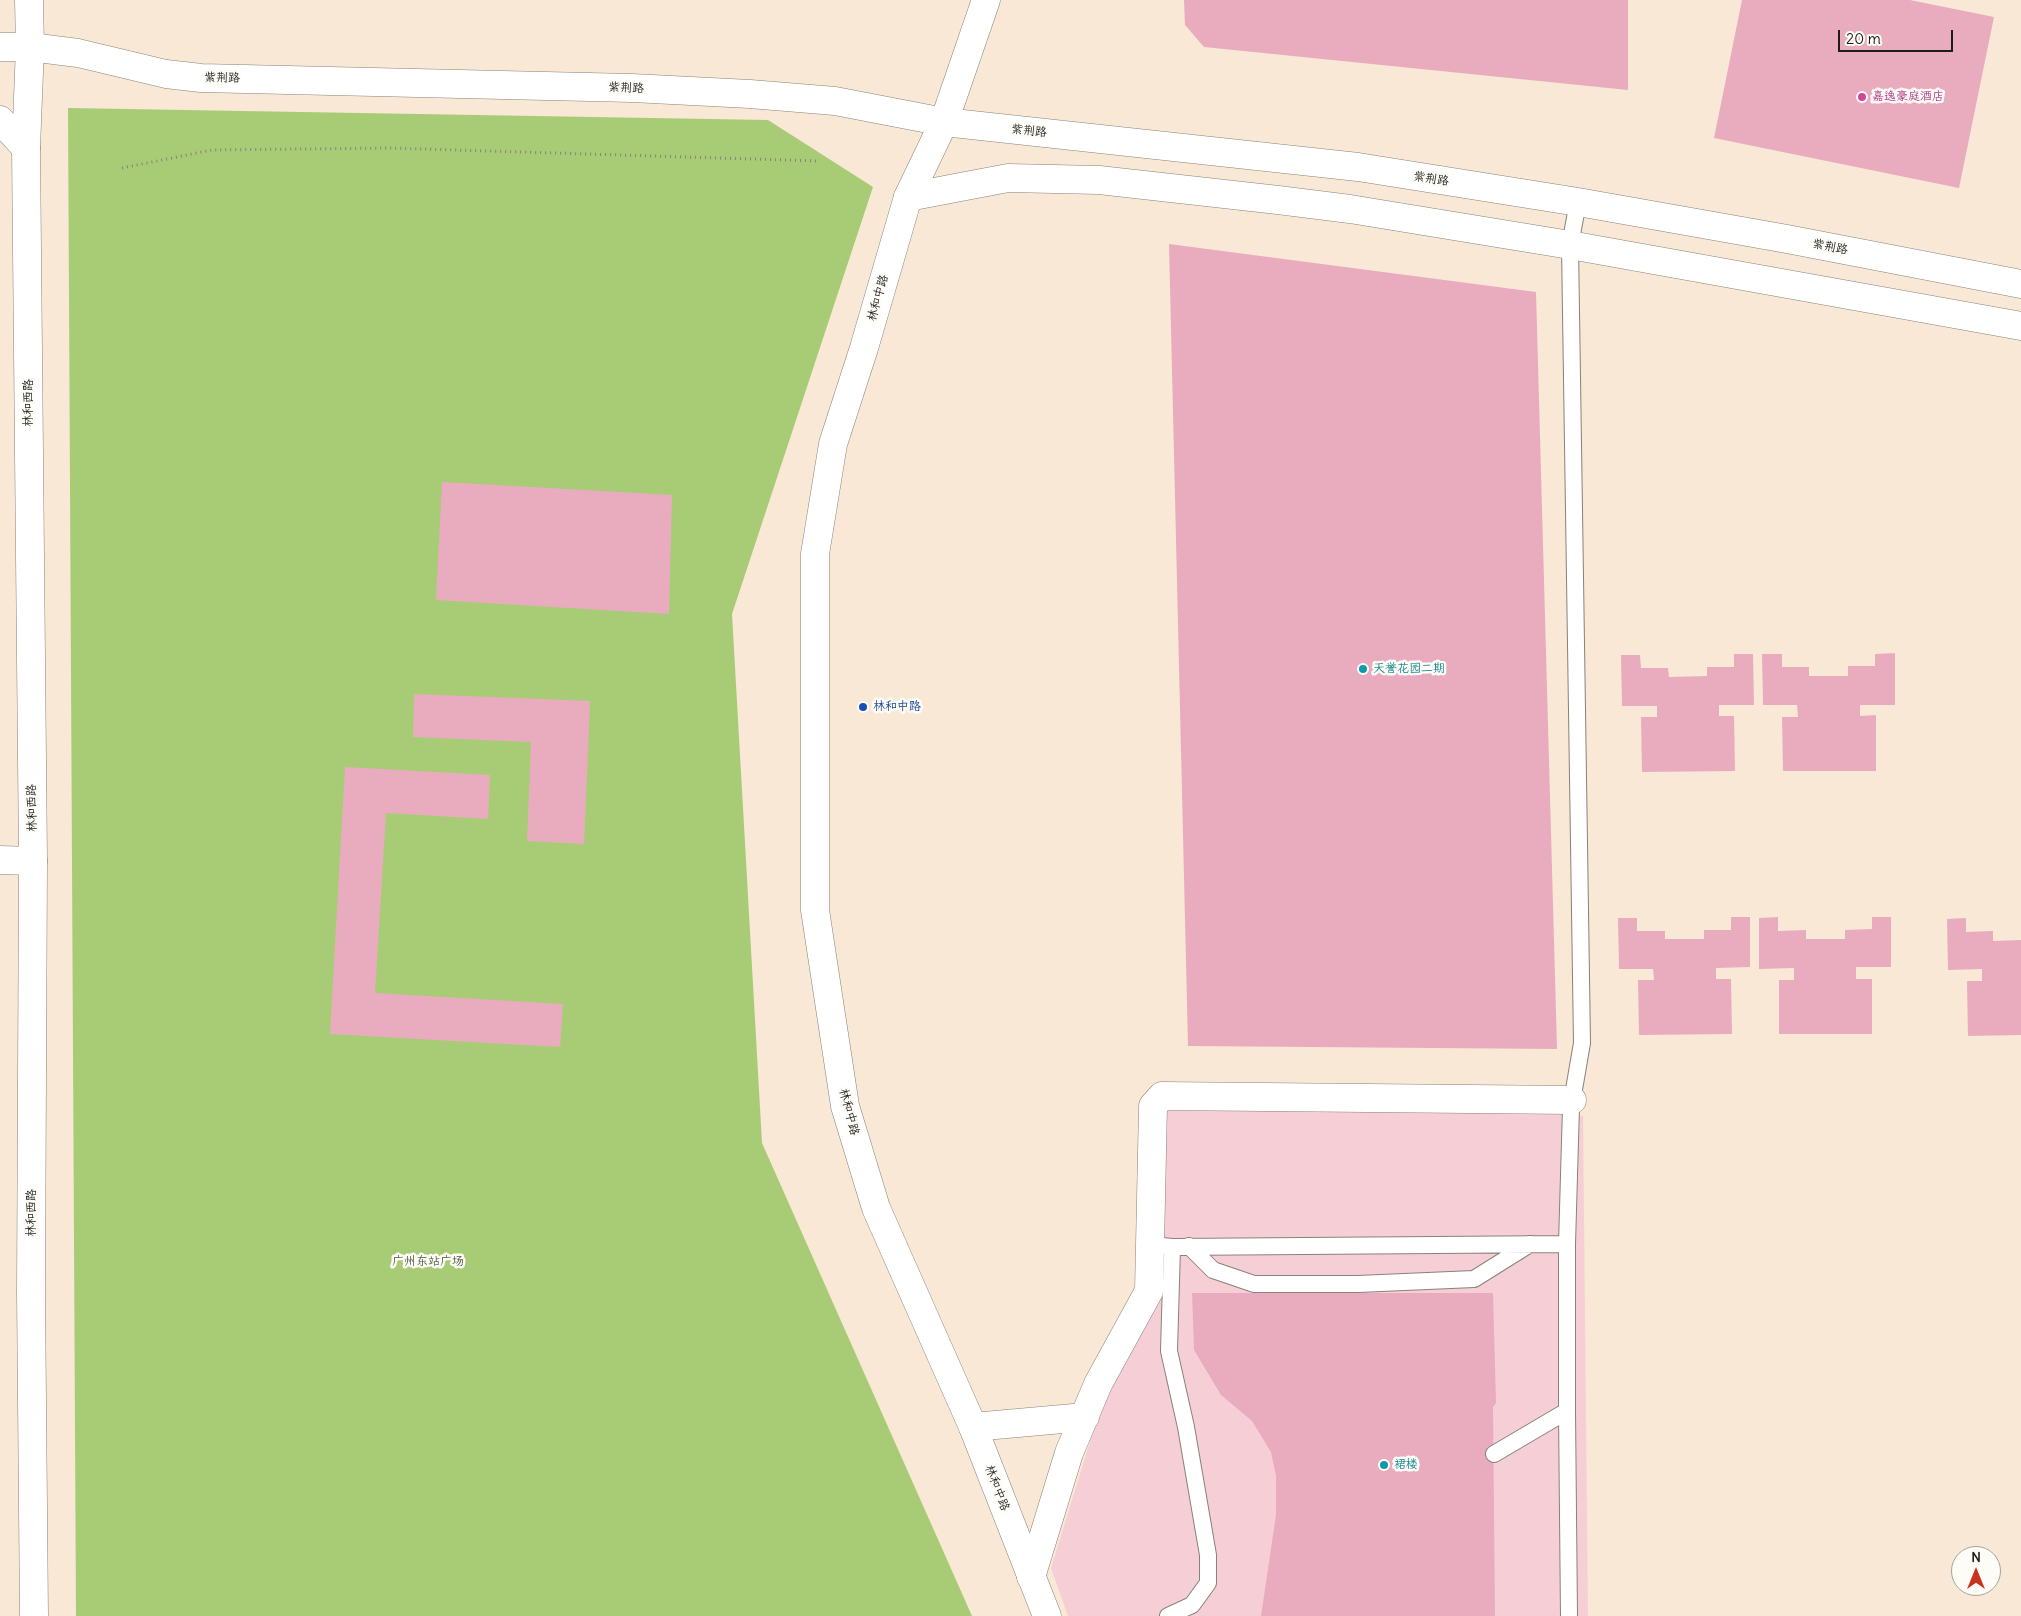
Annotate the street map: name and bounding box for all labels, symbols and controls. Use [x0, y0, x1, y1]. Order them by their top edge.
scale bar [1841, 20, 1956, 52]
text: 20 m [1846, 29, 1881, 48]
street label: 紫荆路 [204, 70, 240, 86]
street label: 紫荆路 [608, 80, 644, 96]
place label: 嘉逸豪庭酒店 [1872, 90, 1944, 104]
marker: 嘉逸豪庭酒店 [1856, 91, 1868, 103]
street label: 紫荆路 [1010, 122, 1048, 140]
street label: 紫荆路 [1412, 169, 1450, 189]
street label: 紫荆路 [1811, 236, 1849, 258]
street label: 林和中路 [864, 273, 892, 323]
street label: 林和西路 [22, 379, 36, 427]
place label: 天誉花园二期 [1373, 662, 1445, 676]
marker: 天誉花园二期 [1357, 663, 1369, 675]
place label: 林和中路 [873, 700, 921, 714]
marker: 林和中路 [857, 701, 869, 713]
street label: 林和西路 [24, 784, 40, 832]
street label: 林和中路 [836, 1087, 862, 1137]
street label: 林和西路 [25, 1189, 39, 1237]
park label: 广州东站广场 [392, 1255, 464, 1269]
place label: 裙楼 [1394, 1458, 1418, 1472]
marker: 裙楼 [1378, 1459, 1390, 1471]
street label: 林和中路 [982, 1463, 1012, 1513]
north arrow [1951, 1546, 2001, 1596]
text: N [1971, 1548, 1981, 1566]

